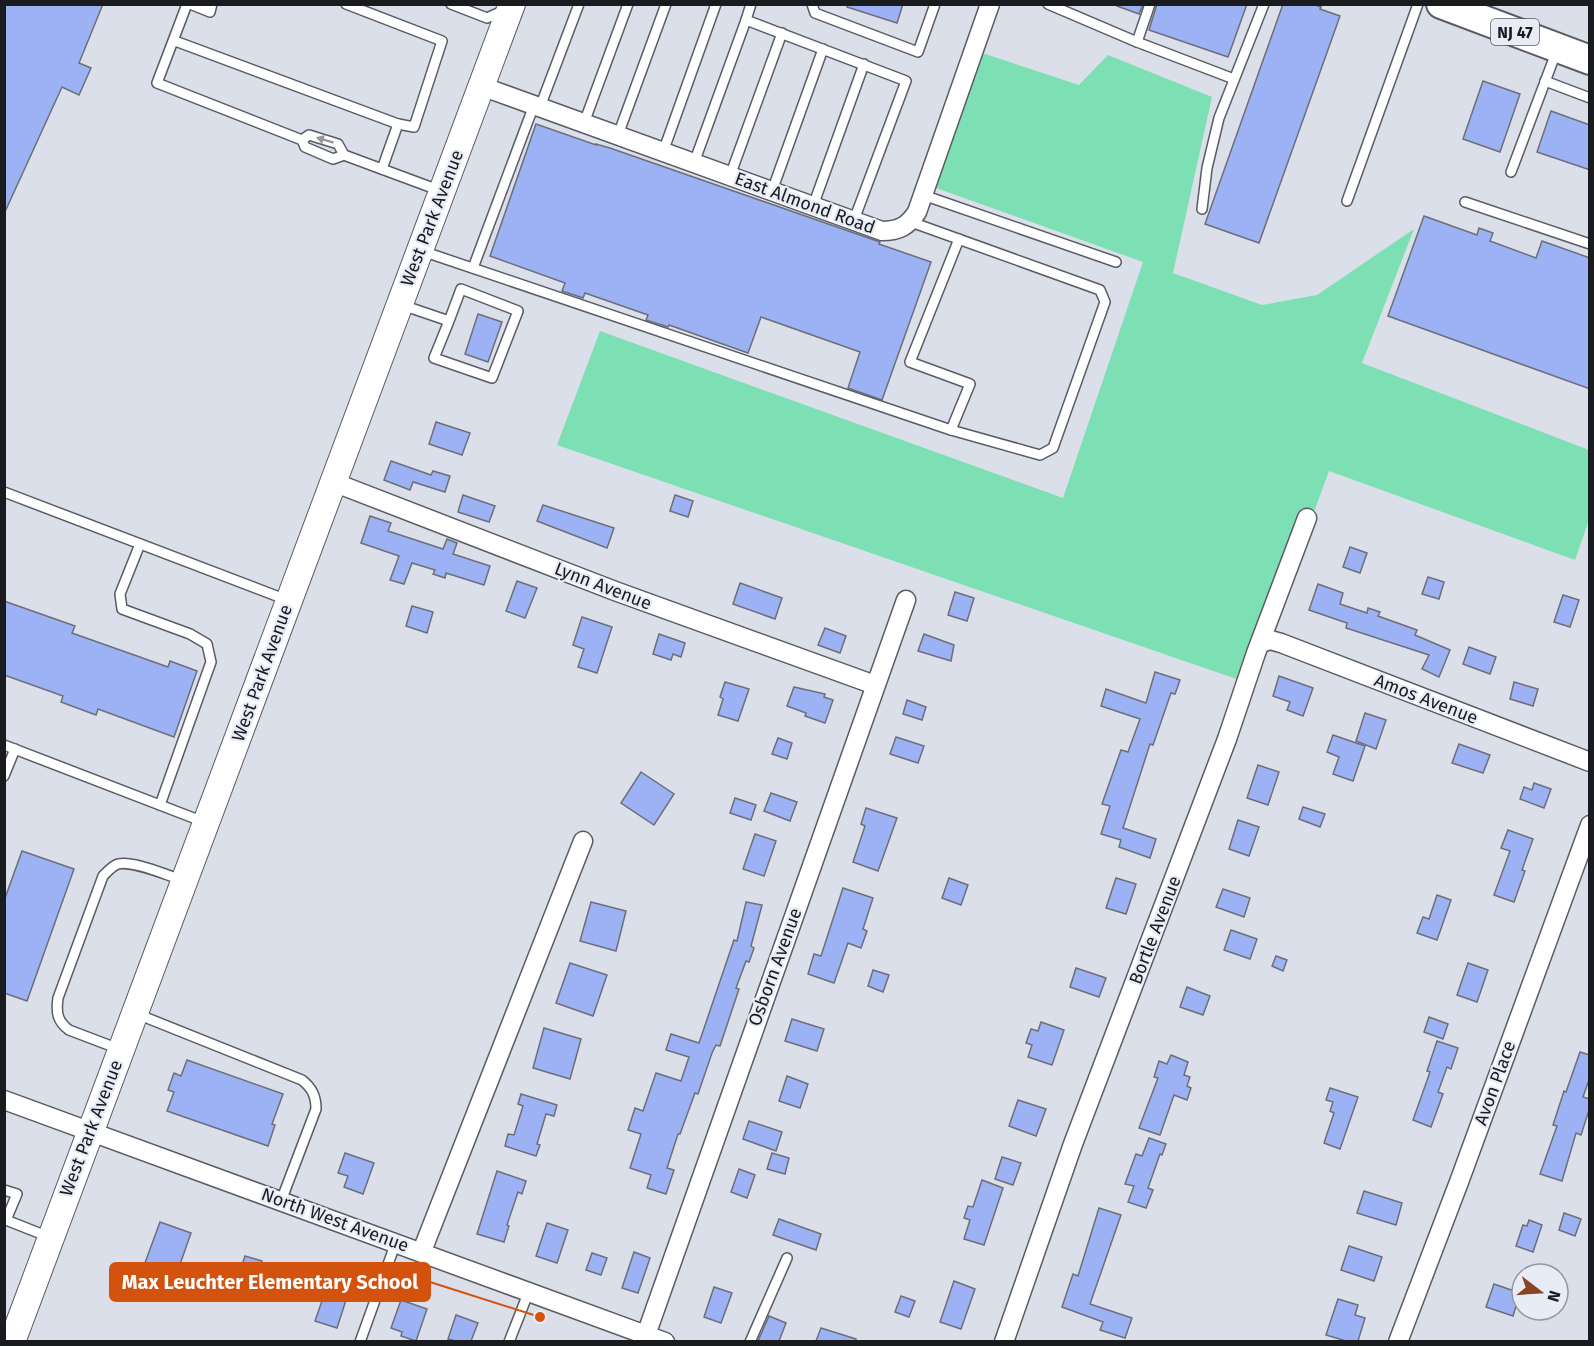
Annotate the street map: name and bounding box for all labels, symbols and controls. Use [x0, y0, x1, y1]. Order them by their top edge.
road number: NJ 47 [1491, 19, 1539, 45]
one-way arrow [316, 135, 334, 144]
street label: West Park Avenue [396, 147, 468, 289]
street label: East Almond Road [732, 167, 878, 239]
street label: Lynn Avenue [551, 557, 655, 615]
street label: West Park Avenue [227, 602, 297, 744]
street label: Amos Avenue [1371, 669, 1481, 729]
street label: Bortle Avenue [1124, 873, 1186, 987]
street label: Osborn Avenue [743, 905, 807, 1029]
street label: Avon Place [1470, 1038, 1520, 1128]
street label: West Park Avenue [55, 1057, 127, 1199]
street label: North West Avenue [258, 1183, 412, 1257]
north arrow [1510, 1262, 1570, 1322]
callout: Max Leuchter Elementary School [110, 1263, 430, 1301]
text: Max Leuchter Elementary School [122, 1270, 418, 1294]
text: N [1543, 1288, 1565, 1304]

